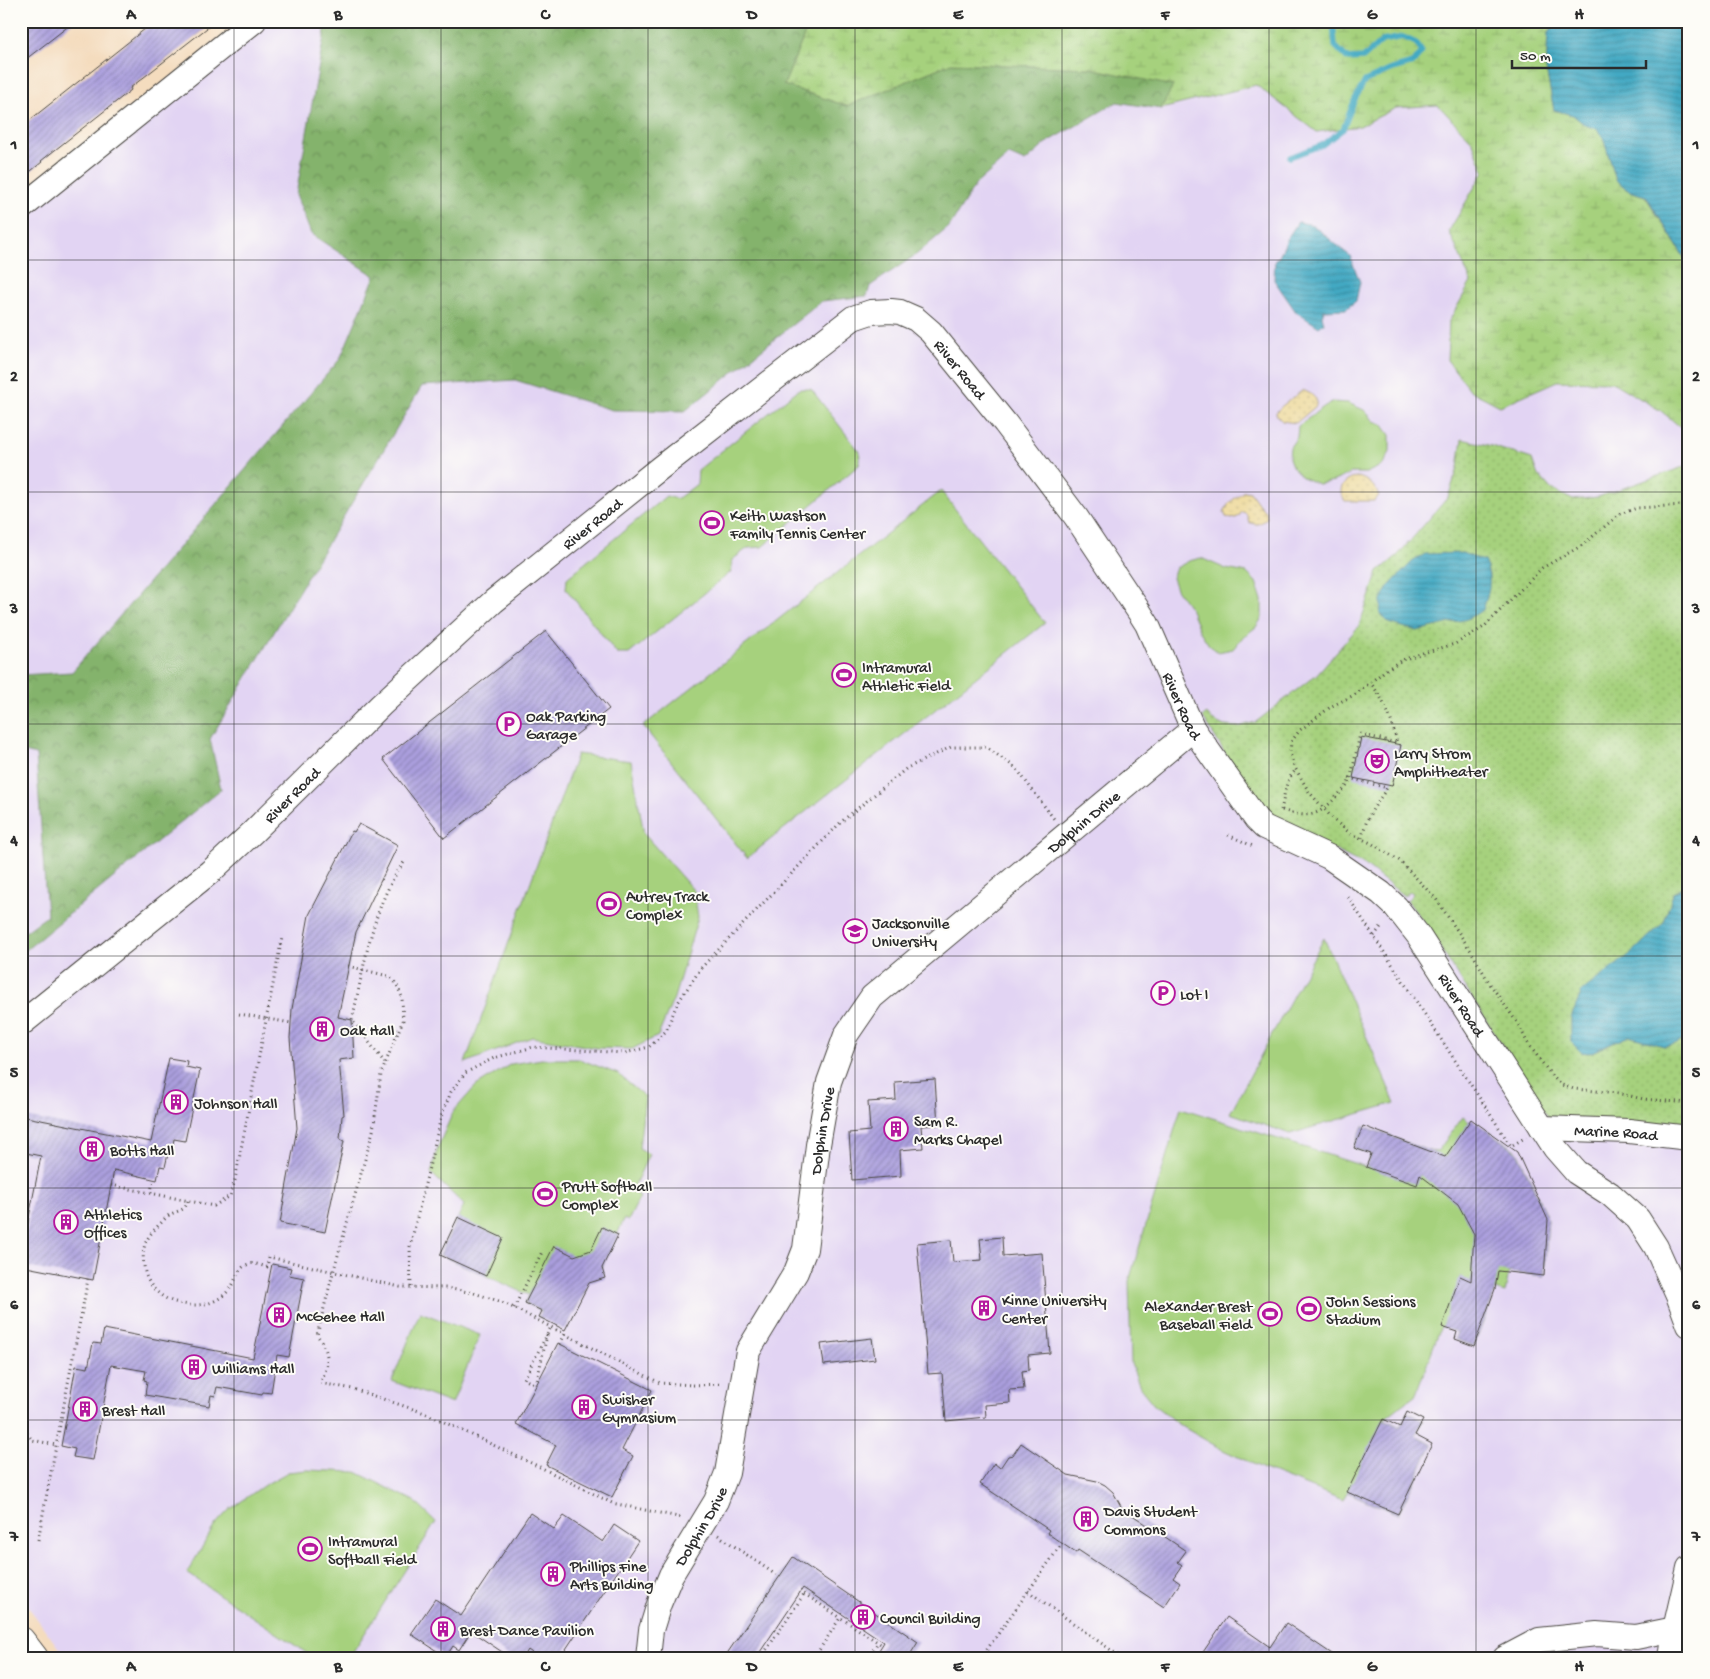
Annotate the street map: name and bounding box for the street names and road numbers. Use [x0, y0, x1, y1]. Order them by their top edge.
street label: River Road [928, 337, 989, 406]
street label: River Road [560, 495, 629, 555]
street label: River Road [1156, 670, 1205, 746]
street label: River Road [261, 764, 327, 829]
street label: Dolphin Drive [1044, 787, 1126, 860]
street label: River Road [1432, 971, 1488, 1043]
street label: Dolphin Drive [808, 1085, 841, 1177]
street label: Marine Road [1574, 1123, 1660, 1147]
street label: Dolphin Drive [672, 1484, 734, 1572]

